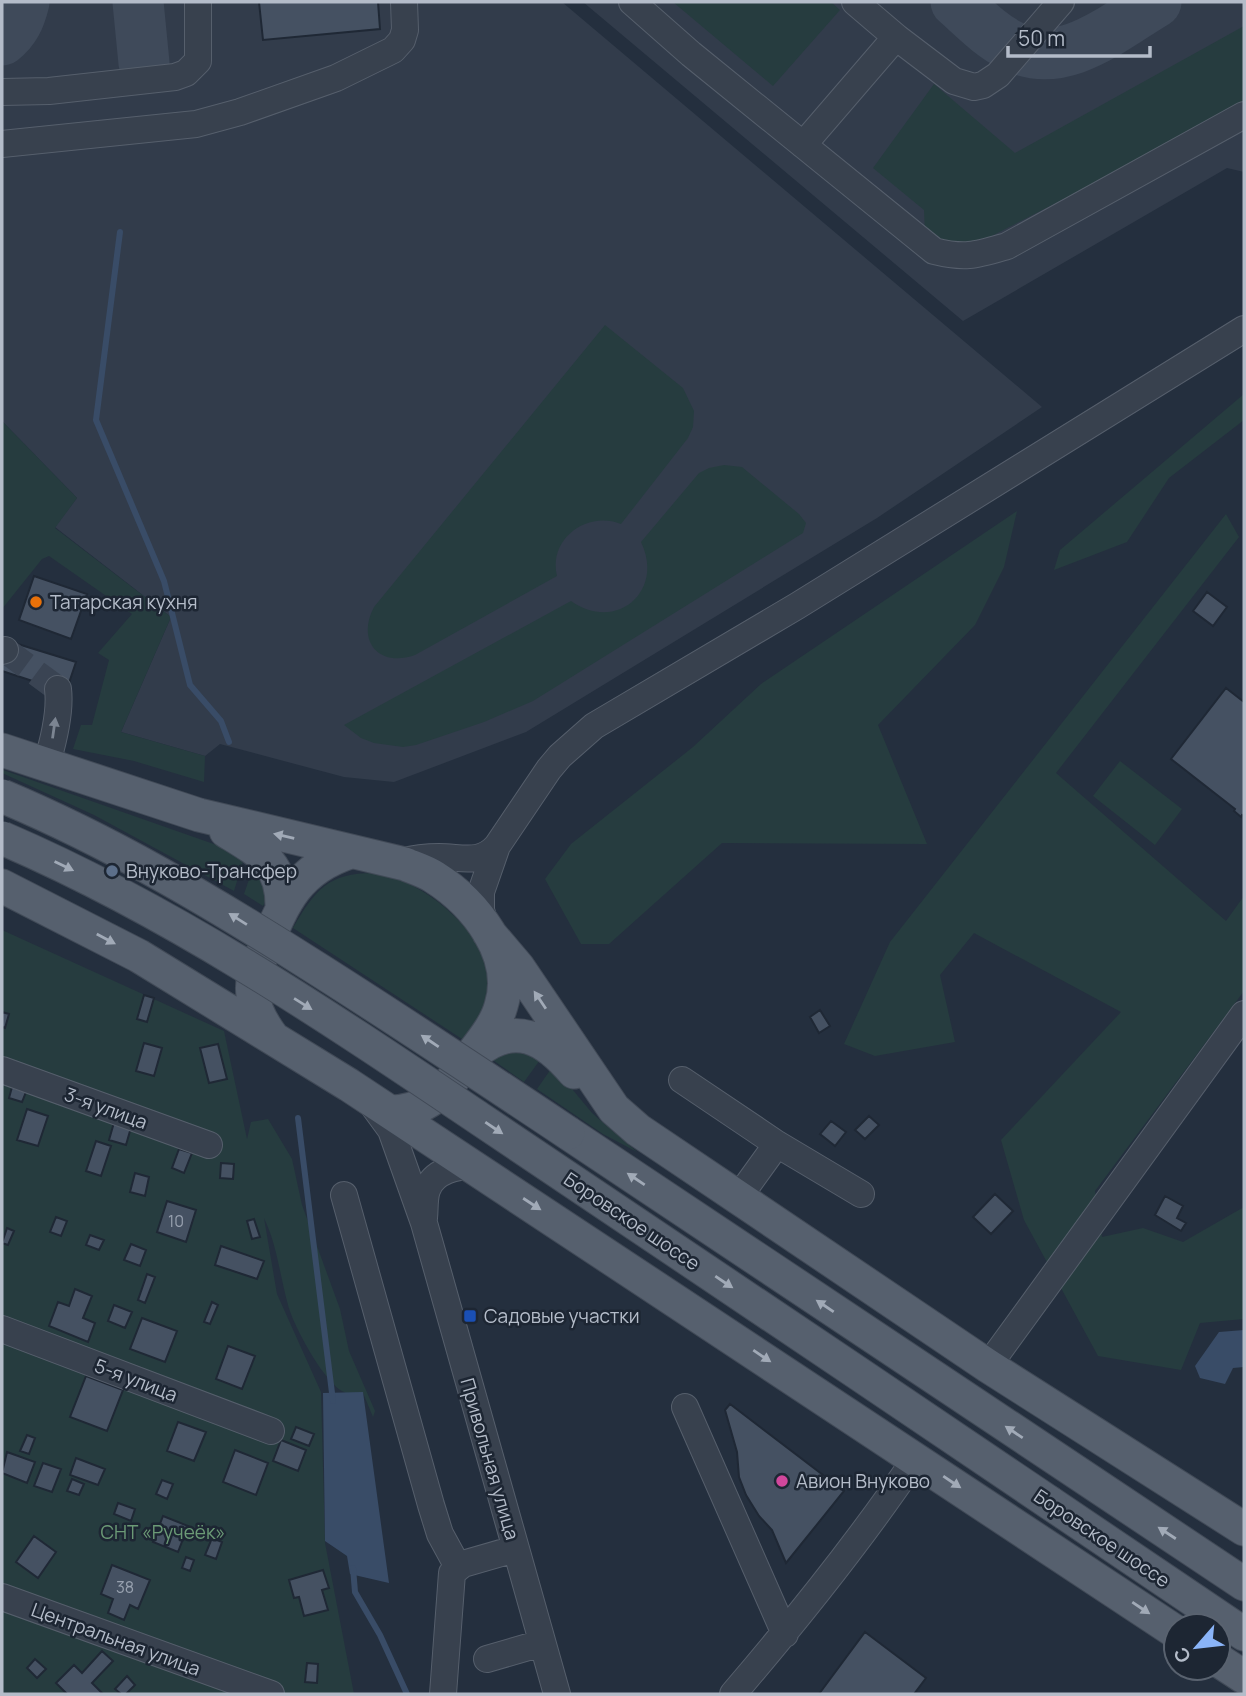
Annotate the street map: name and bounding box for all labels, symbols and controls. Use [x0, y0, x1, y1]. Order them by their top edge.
scale bar [1008, 14, 1150, 58]
text: 50 m [1018, 24, 1065, 52]
place label: Татарская кухня [50, 589, 198, 615]
marker: Татарская кухня [28, 594, 44, 610]
one-way arrow [49, 716, 60, 738]
one-way arrow [273, 831, 295, 842]
place label: Внуково-Трансфер [126, 858, 297, 884]
one-way arrow [54, 860, 74, 871]
marker: Внуково-Трансфер [104, 863, 120, 879]
one-way arrow [228, 912, 248, 925]
one-way arrow [97, 932, 117, 944]
one-way arrow [533, 991, 547, 1009]
one-way arrow [294, 997, 313, 1010]
one-way arrow [421, 1034, 439, 1048]
street label: 3-я улица [61, 1081, 151, 1135]
one-way arrow [485, 1121, 503, 1135]
street label: Боровское шоссе [559, 1166, 705, 1276]
one-way arrow [627, 1173, 646, 1186]
one-way arrow [522, 1197, 541, 1210]
house number: 10 [168, 1210, 184, 1232]
one-way arrow [714, 1275, 733, 1288]
one-way arrow [816, 1299, 835, 1312]
place label: Садовые участки [484, 1303, 640, 1329]
marker: Садовые участки [462, 1308, 478, 1324]
one-way arrow [752, 1350, 772, 1363]
street label: 5-я улица [91, 1352, 181, 1408]
street label: Привольная улица [454, 1375, 526, 1543]
one-way arrow [1004, 1426, 1024, 1439]
place label: Авион Внуково [796, 1468, 930, 1494]
marker: Авион Внуково [774, 1473, 790, 1489]
one-way arrow [942, 1475, 961, 1488]
street label: Боровское шоссе [1029, 1483, 1175, 1593]
park label: СНТ «Ручеёк» [101, 1519, 225, 1545]
one-way arrow [1157, 1527, 1177, 1540]
house number: 38 [116, 1576, 134, 1598]
street label: Центральная улица [28, 1596, 204, 1682]
one-way arrow [1132, 1601, 1150, 1615]
north arrow [1162, 1612, 1232, 1682]
text: С [1167, 1643, 1197, 1667]

